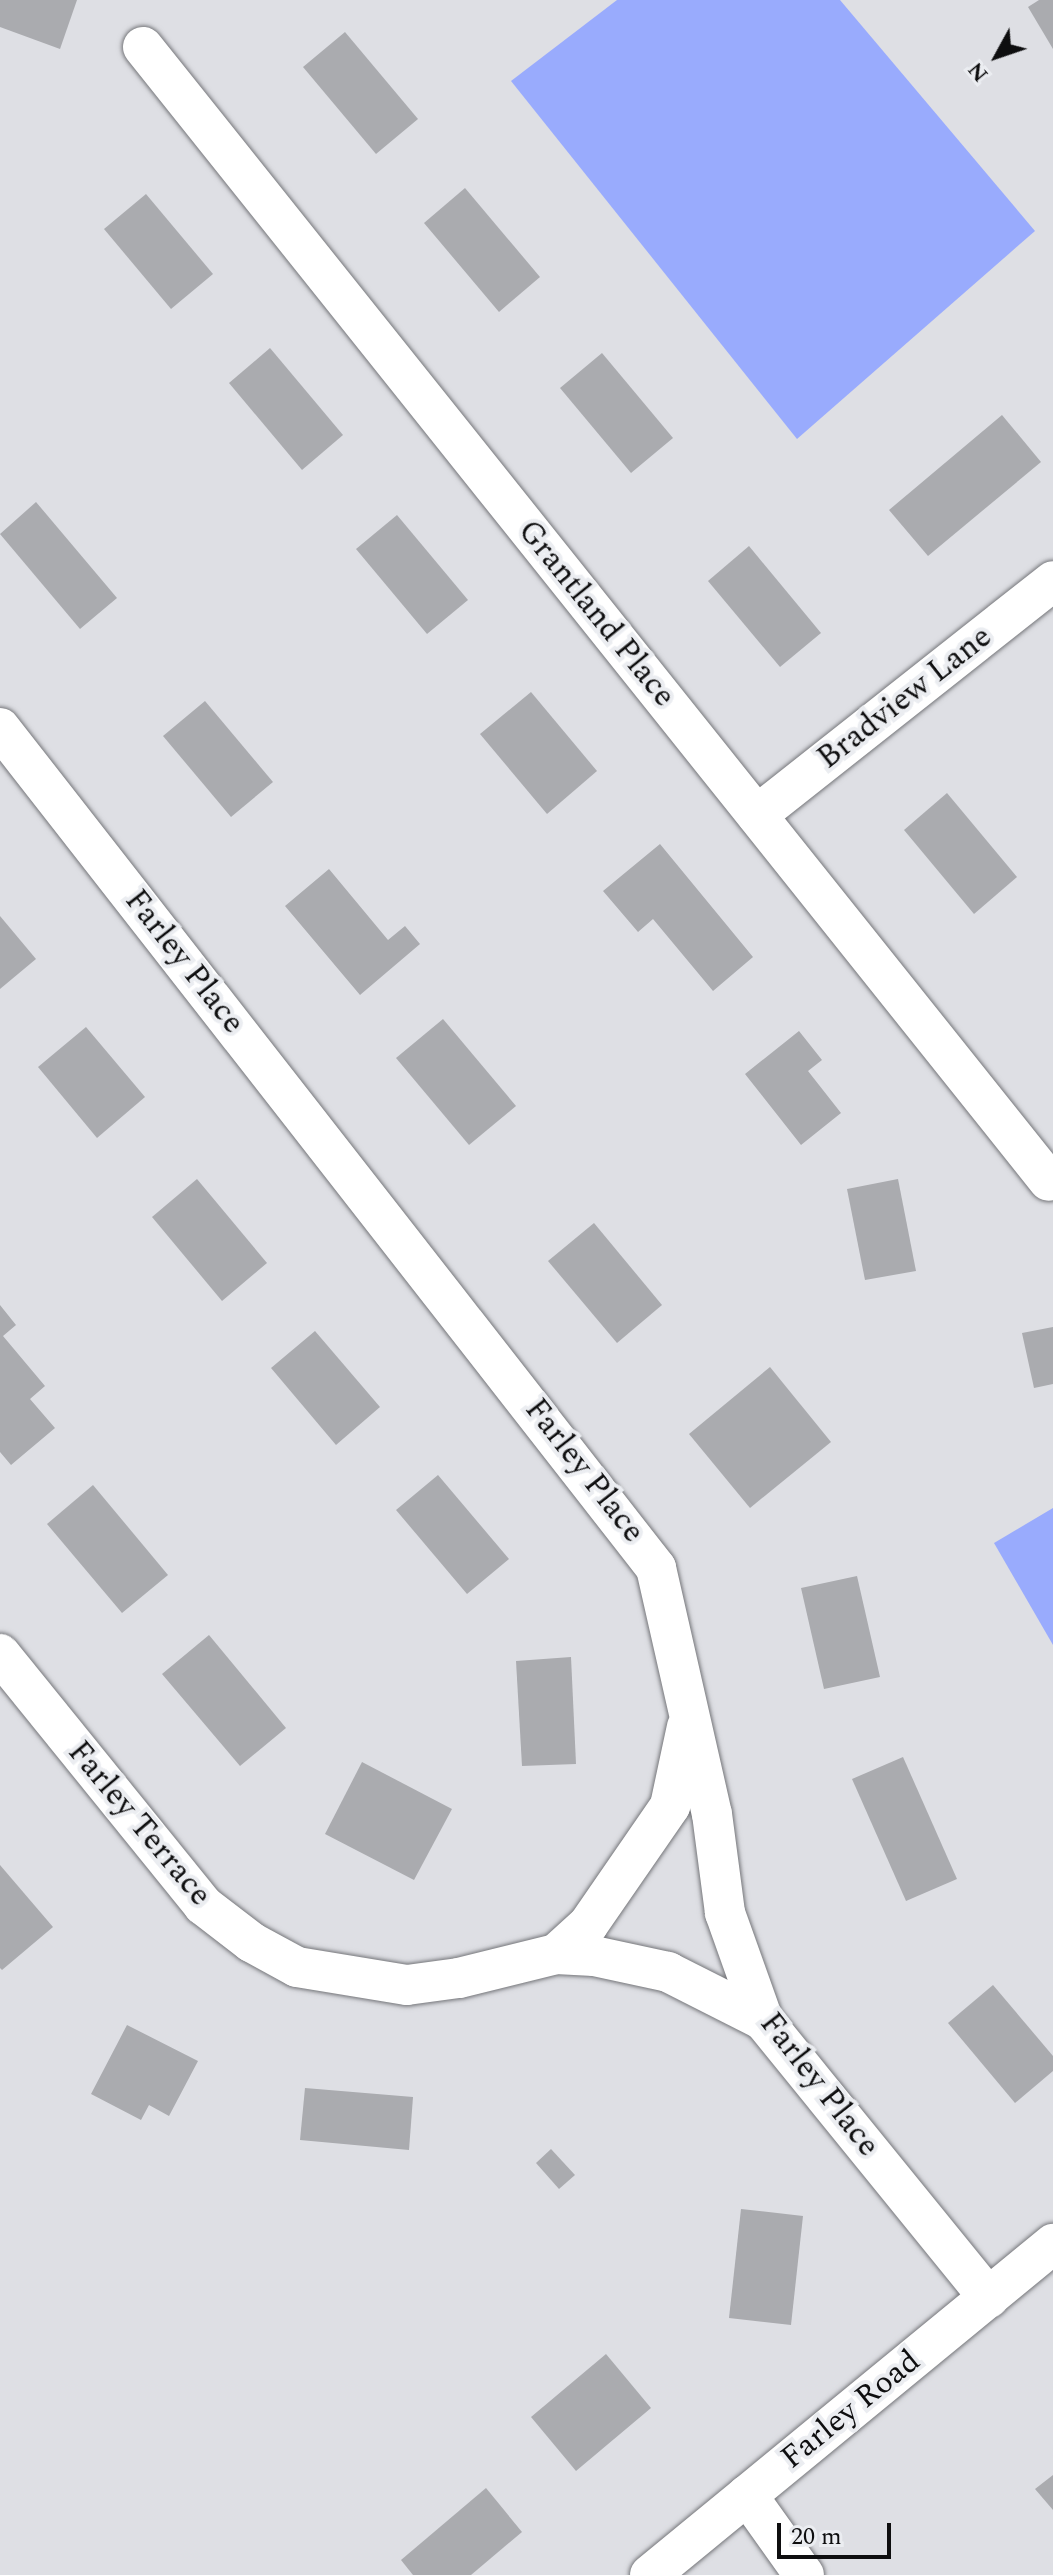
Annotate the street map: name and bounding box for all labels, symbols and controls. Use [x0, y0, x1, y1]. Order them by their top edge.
north arrow [957, 16, 1037, 96]
text: N [960, 54, 997, 89]
street label: Grantland Place [509, 513, 683, 715]
street label: Bradview Lane [810, 618, 1000, 778]
street label: Farley Place [116, 882, 252, 1042]
street label: Farley Place [516, 1391, 652, 1551]
street label: Farley Terrace [59, 1734, 219, 1914]
street label: Farley Place [751, 2005, 887, 2165]
street label: Farley Road [774, 2342, 928, 2478]
scale bar [781, 2507, 895, 2557]
text: 20 m [791, 2519, 842, 2555]

